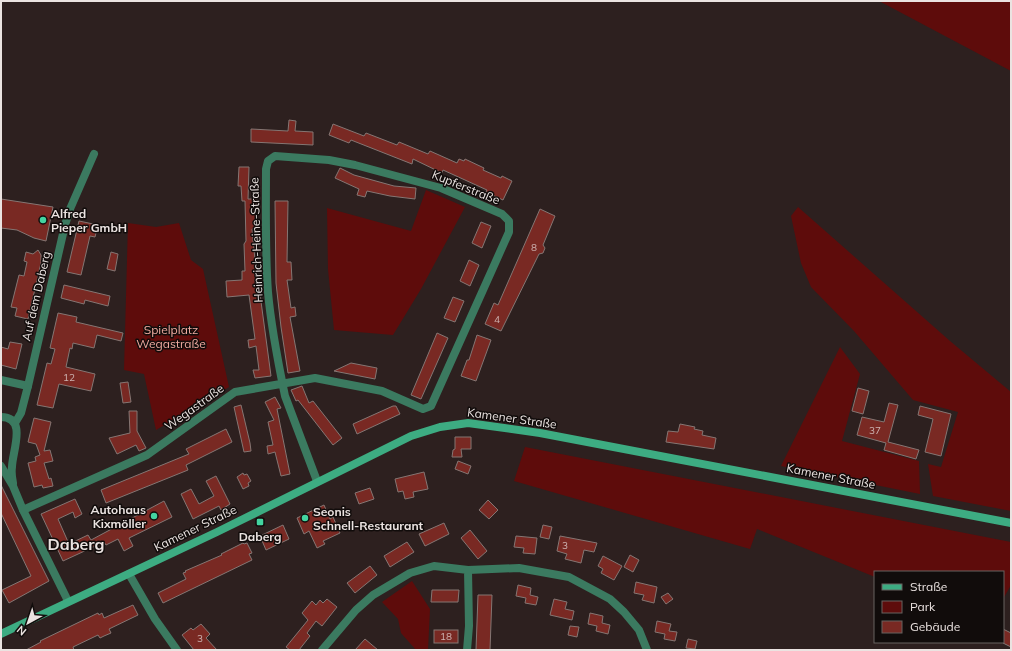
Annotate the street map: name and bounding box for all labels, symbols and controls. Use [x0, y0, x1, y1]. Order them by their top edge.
street label: Kupferstraße [430, 167, 502, 207]
street label: Heinrich-Heine-Straße [246, 177, 266, 303]
place label: Alfred Pieper GmbH [51, 206, 127, 235]
marker: Alfred Pieper GmbH [38, 215, 48, 225]
house number: 8 [531, 241, 537, 254]
street label: Auf dem Daberg [18, 250, 54, 342]
house number: 4 [494, 313, 500, 326]
park label: Spielplatz Wegastraße [136, 322, 206, 351]
house number: 12 [63, 371, 75, 384]
street label: Wegastraße [162, 381, 226, 433]
street label: Kamener Straße [466, 404, 558, 432]
house number: 37 [869, 424, 881, 437]
street label: Kamener Straße [785, 460, 877, 492]
street label: Kamener Straße [151, 501, 239, 555]
place label: Autohaus Kixmöller [90, 502, 146, 531]
place label: Seonis Schnell-Restaurant [313, 504, 424, 533]
marker: Autohaus Kixmöller [149, 511, 159, 521]
marker: Seonis Schnell-Restaurant [300, 513, 310, 523]
marker: Daberg [255, 517, 265, 527]
place label: Daberg [239, 529, 281, 544]
district label: Daberg [48, 534, 104, 554]
house number: 3 [562, 539, 568, 552]
legend [874, 571, 1004, 643]
text: Straße [910, 579, 947, 594]
text: Park [910, 599, 936, 614]
north arrow [8, 603, 48, 643]
text: Gebäude [910, 619, 960, 634]
text: N [14, 623, 29, 639]
house number: 18 [440, 630, 452, 643]
house number: 3 [197, 632, 203, 645]

